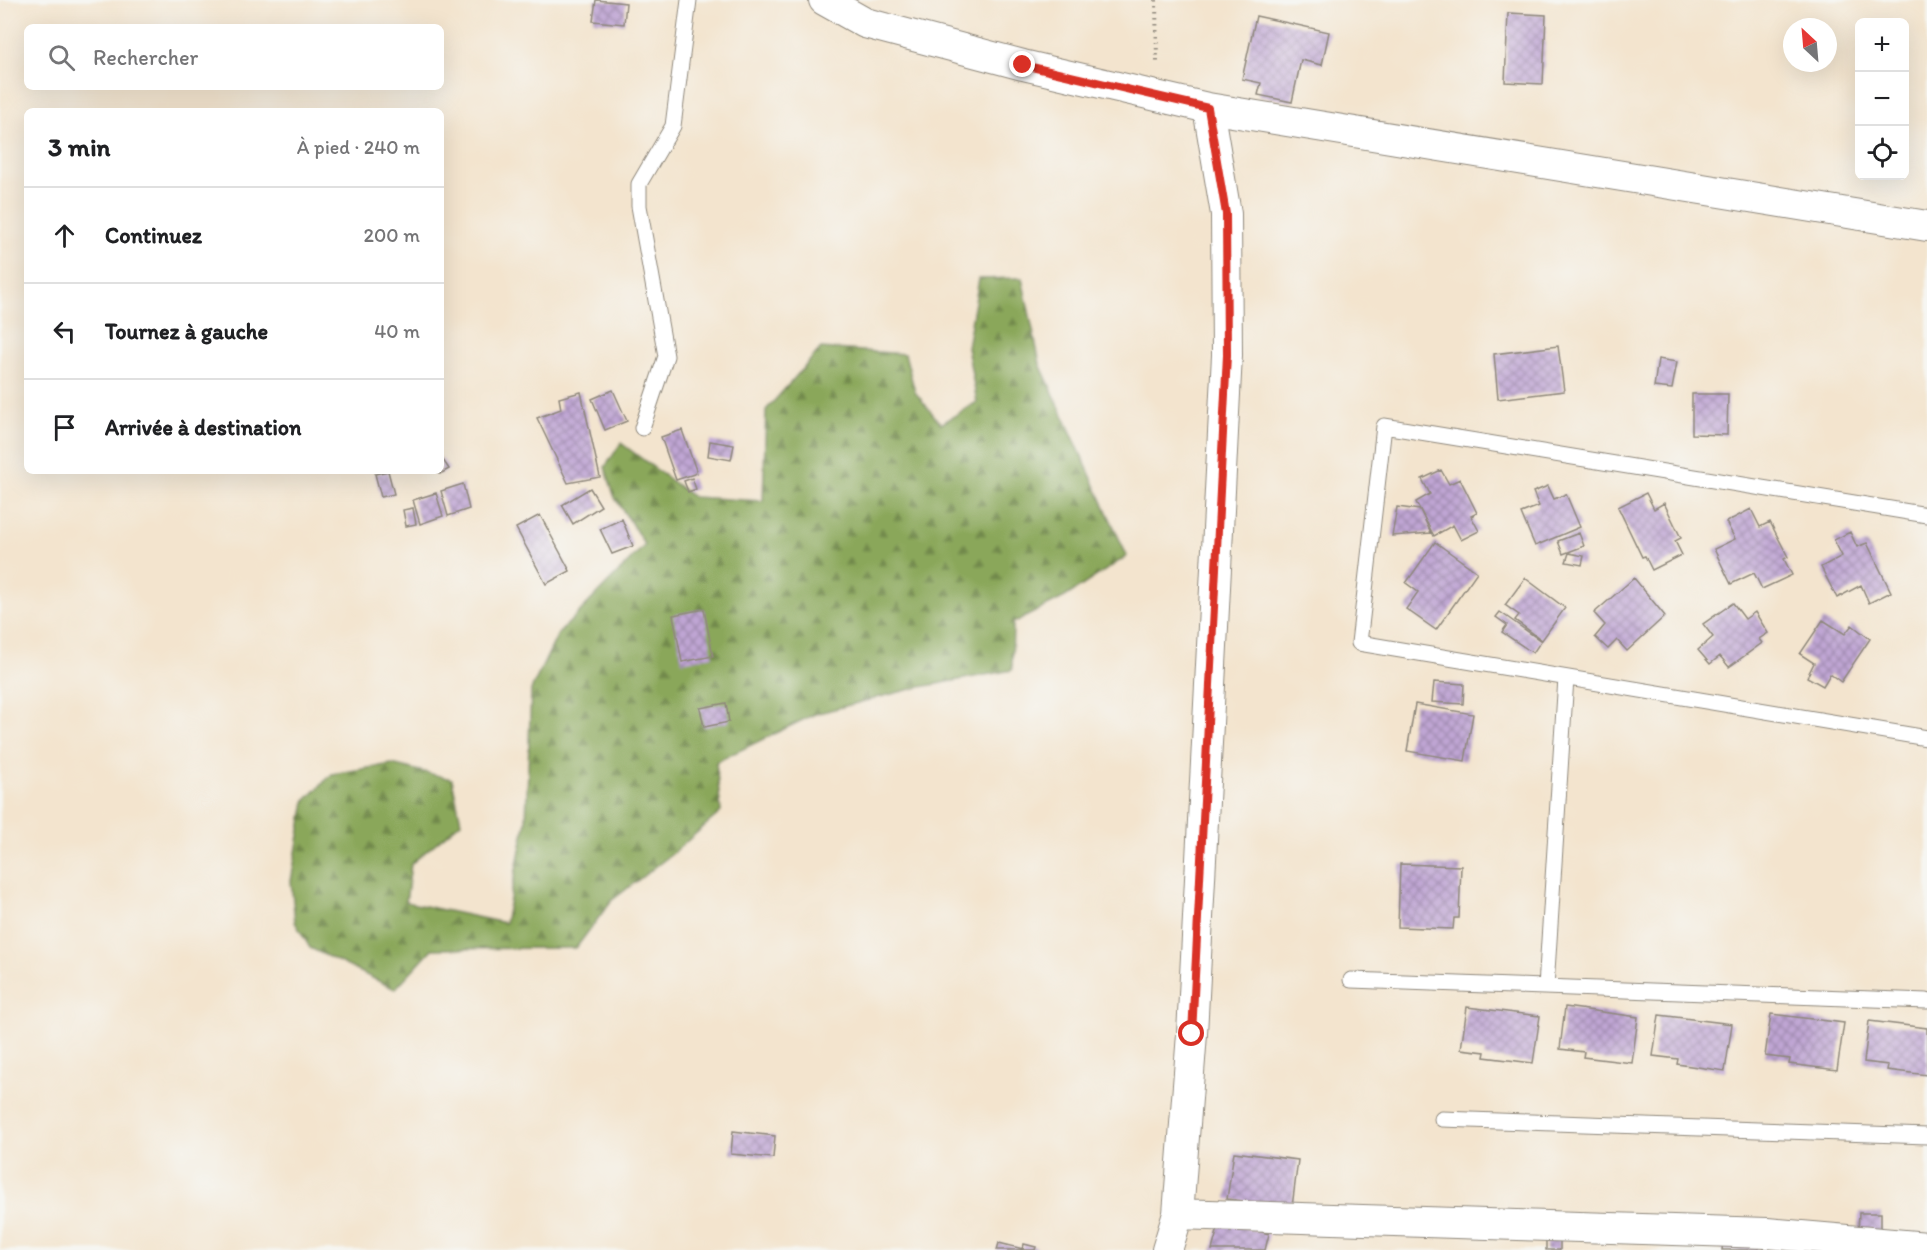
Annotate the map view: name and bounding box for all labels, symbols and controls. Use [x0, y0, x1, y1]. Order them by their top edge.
north arrow [1783, 18, 1837, 72]
map controls [1855, 18, 1909, 180]
button: + [1855, 18, 1909, 72]
search box [24, 24, 444, 90]
icon: search [45, 41, 78, 74]
text: Rechercher [93, 44, 198, 71]
route end [1009, 51, 1035, 77]
button: − [1855, 72, 1909, 126]
button: locate [1855, 126, 1909, 180]
text: 3 min [48, 131, 110, 163]
text: À pied · 240 m [297, 135, 420, 159]
icon: ahead [48, 219, 81, 252]
text: Continuez [105, 222, 202, 249]
text: 200 m [364, 223, 420, 247]
icon: left [48, 315, 81, 348]
text: Tournez à gauche [105, 318, 268, 345]
text: 40 m [374, 319, 420, 343]
icon: arrive [48, 411, 81, 444]
text: Arrivée à destination [105, 414, 301, 441]
route start [1178, 1020, 1204, 1046]

